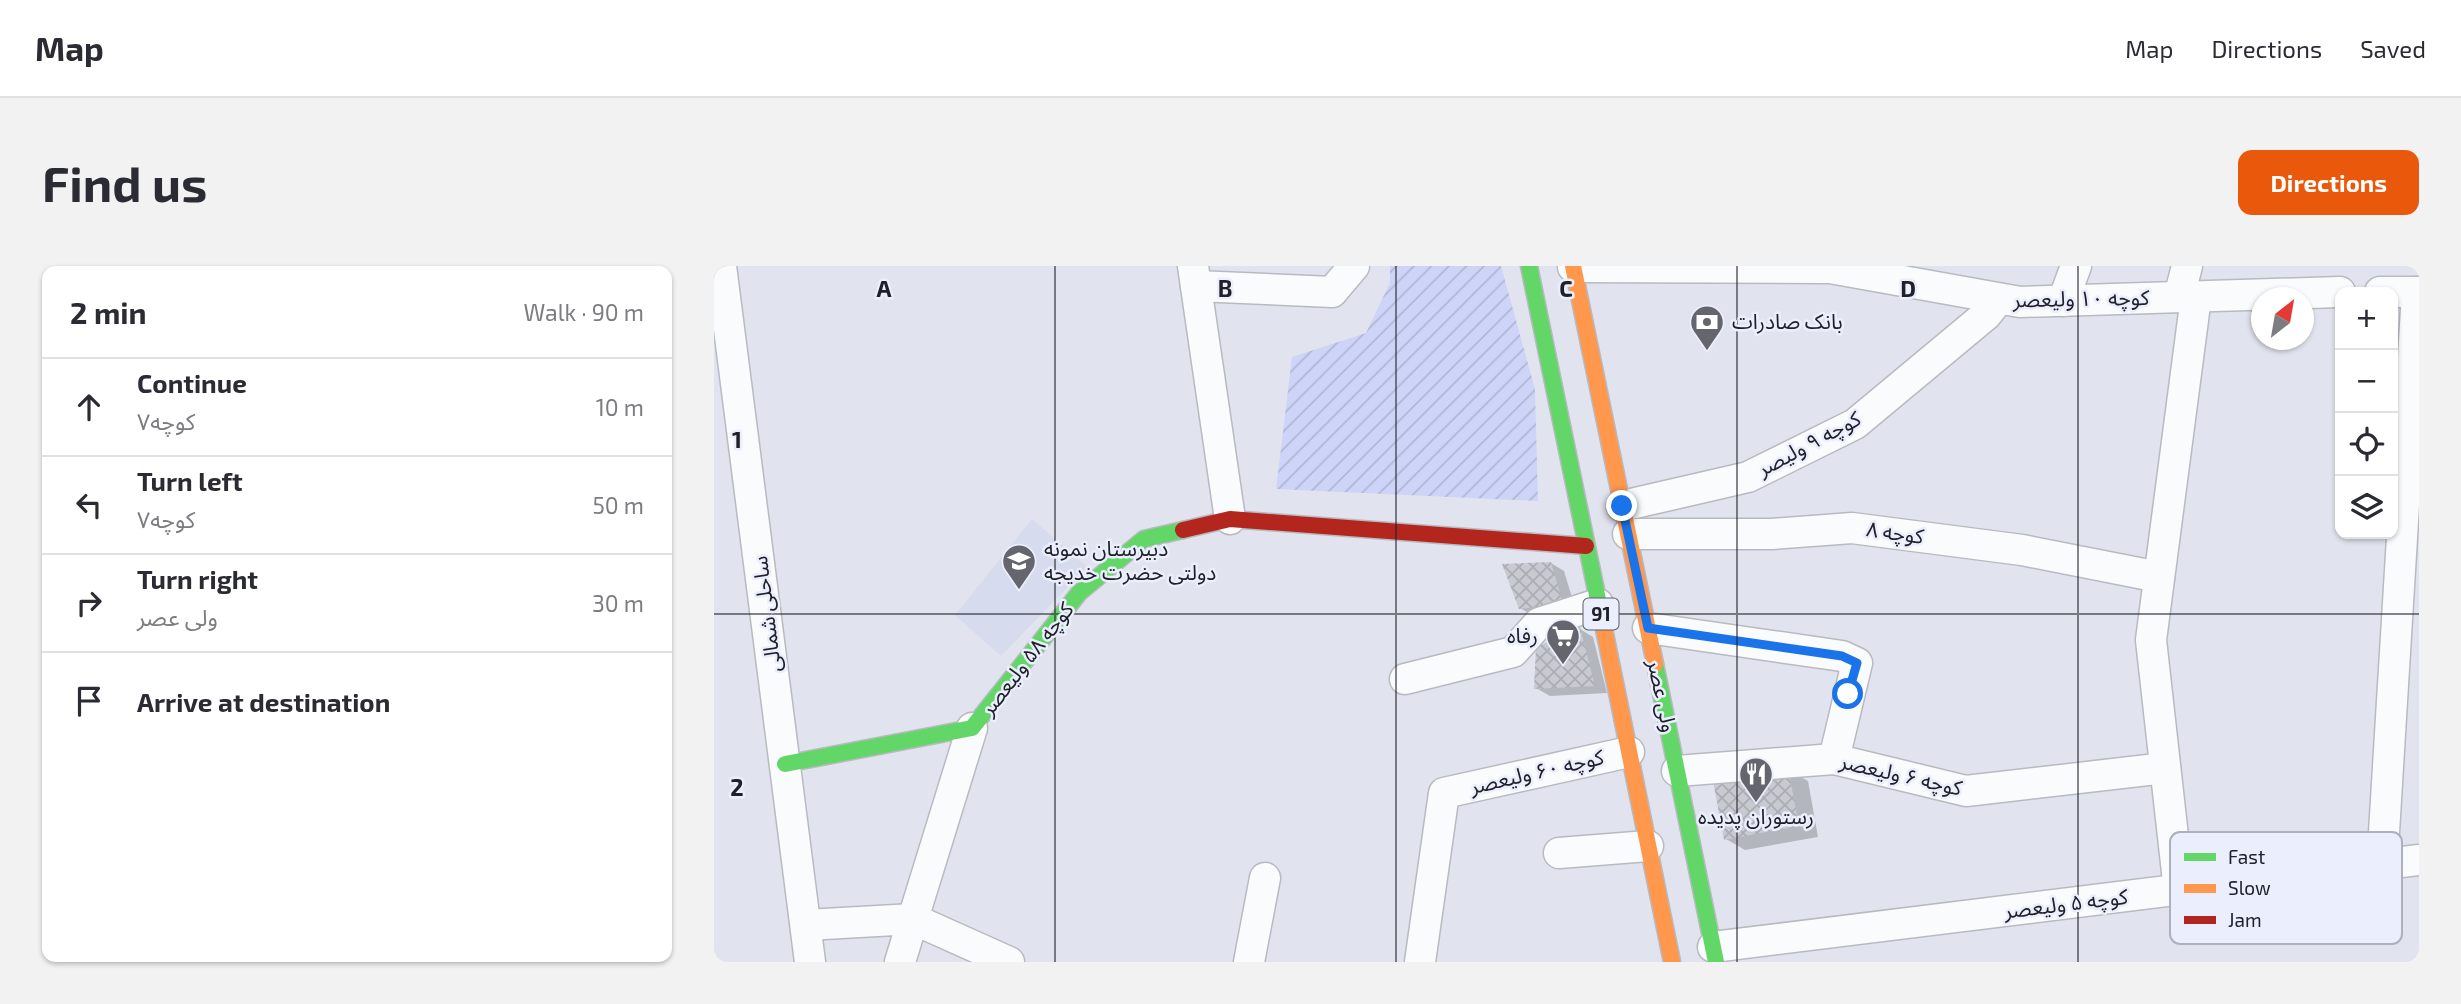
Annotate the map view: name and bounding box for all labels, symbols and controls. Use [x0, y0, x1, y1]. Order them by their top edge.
text: Map [35, 28, 104, 68]
text: Map [2125, 34, 2173, 63]
text: Directions [2211, 34, 2322, 63]
text: Saved [2360, 34, 2426, 63]
button: Directions [2238, 150, 2419, 215]
text: Find us [42, 153, 207, 212]
text: A [876, 274, 892, 302]
text: B [1218, 274, 1232, 302]
text: C [1559, 274, 1573, 302]
text: D [1900, 274, 1916, 302]
street label: کوچه ۱۰ ولیعصر [2012, 284, 2150, 313]
north arrow [2251, 287, 2314, 350]
map controls [2335, 287, 2398, 539]
button: + [2335, 287, 2398, 350]
text: 2 min [70, 294, 147, 330]
text: Walk · 90 m [524, 298, 644, 326]
bank icon: بانک صادرات [1688, 303, 1726, 352]
place label: بانک صادرات [1732, 308, 1843, 334]
button: − [2335, 350, 2398, 413]
text: Continue [137, 367, 247, 398]
icon: ahead [70, 388, 108, 426]
text: 10 m [596, 393, 644, 421]
street label: کوچه ۹ ولیصر [1751, 405, 1866, 483]
text: کوچه۷ [137, 407, 195, 435]
button: locate [2335, 413, 2398, 476]
text: 1 [732, 425, 742, 453]
text: Turn left [137, 465, 243, 496]
button: layers [2335, 476, 2398, 539]
icon: left [70, 486, 108, 524]
route end [1606, 490, 1637, 521]
text: 50 m [593, 491, 644, 519]
text: کوچه۷ [137, 505, 195, 533]
street label: کوچه ۸ [1865, 515, 1926, 550]
place label: دبیرستان نمونه دولتی حضرت خدیجه [1044, 535, 1216, 585]
school or university icon: دبیرستان نمونه دولتی حضرت خدیجه [1000, 542, 1038, 591]
street label: ساحلی شمالی [746, 554, 786, 674]
text: Turn right [137, 563, 258, 594]
icon: right [70, 584, 108, 622]
text: 30 m [592, 589, 644, 617]
street label: کوچه ۵۸ ولیعصر [973, 596, 1079, 722]
road number: 91 [1584, 598, 1618, 630]
text: ولی عصر [137, 603, 218, 631]
supermarket icon: رفاه [1544, 617, 1582, 666]
place label: رفاه [1507, 622, 1538, 648]
street label: ولی عصر [1642, 656, 1683, 735]
route start [1832, 678, 1863, 709]
icon: arrive [70, 682, 108, 720]
text: Arrive at destination [137, 686, 390, 717]
street label: کوچه ۶۰ ولیعصر [1466, 743, 1607, 800]
street label: کوچه ۶ ولیعصر [1836, 747, 1965, 802]
restaurant icon: رستوران پدیده [1737, 755, 1775, 804]
text: 2 [730, 773, 744, 801]
place label: رستوران پدیده [1698, 803, 1814, 830]
legend [2170, 832, 2402, 944]
text: Fast [2228, 845, 2265, 868]
text: Slow [2228, 876, 2271, 899]
street label: کوچه ۵ ولیعصر [2002, 882, 2130, 925]
text: Jam [2228, 908, 2262, 931]

